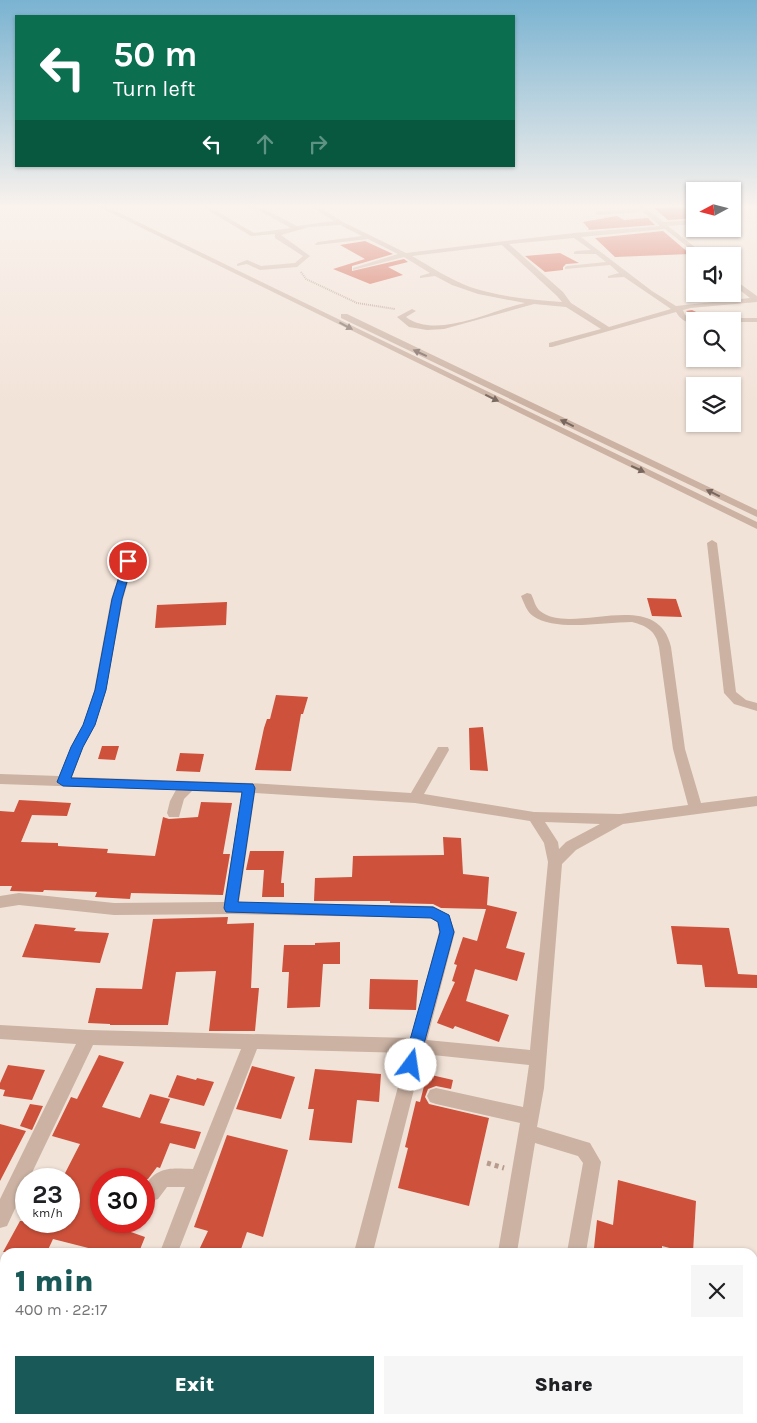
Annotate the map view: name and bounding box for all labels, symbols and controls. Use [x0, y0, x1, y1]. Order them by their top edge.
text: 50 m [113, 34, 198, 75]
icon: left [30, 35, 95, 100]
text: Turn left [113, 76, 196, 102]
icon: left [198, 130, 226, 158]
icon: ahead [251, 130, 279, 158]
icon: right [304, 130, 332, 158]
north arrow [686, 182, 741, 238]
map controls [686, 182, 741, 432]
button: sound [686, 247, 741, 302]
button: search [686, 312, 741, 367]
one-way arrow [339, 322, 353, 331]
one-way arrow [413, 348, 427, 356]
button: layers [686, 377, 741, 432]
one-way arrow [485, 394, 499, 402]
one-way arrow [559, 418, 574, 427]
one-way arrow [631, 465, 645, 473]
one-way arrow [706, 489, 720, 497]
pin [107, 540, 149, 582]
icon: arrive [114, 547, 142, 575]
position arrow [384, 1038, 436, 1090]
speed limit sign: 30 [90, 1168, 155, 1233]
text: 23 [32, 1180, 63, 1209]
text: km/h [32, 1206, 63, 1220]
text: 1 min [15, 1263, 94, 1299]
button: close [691, 1265, 743, 1317]
text: 400 m · 22:17 [15, 1300, 107, 1319]
button: Exit [15, 1356, 374, 1414]
button: Share [384, 1356, 743, 1414]

